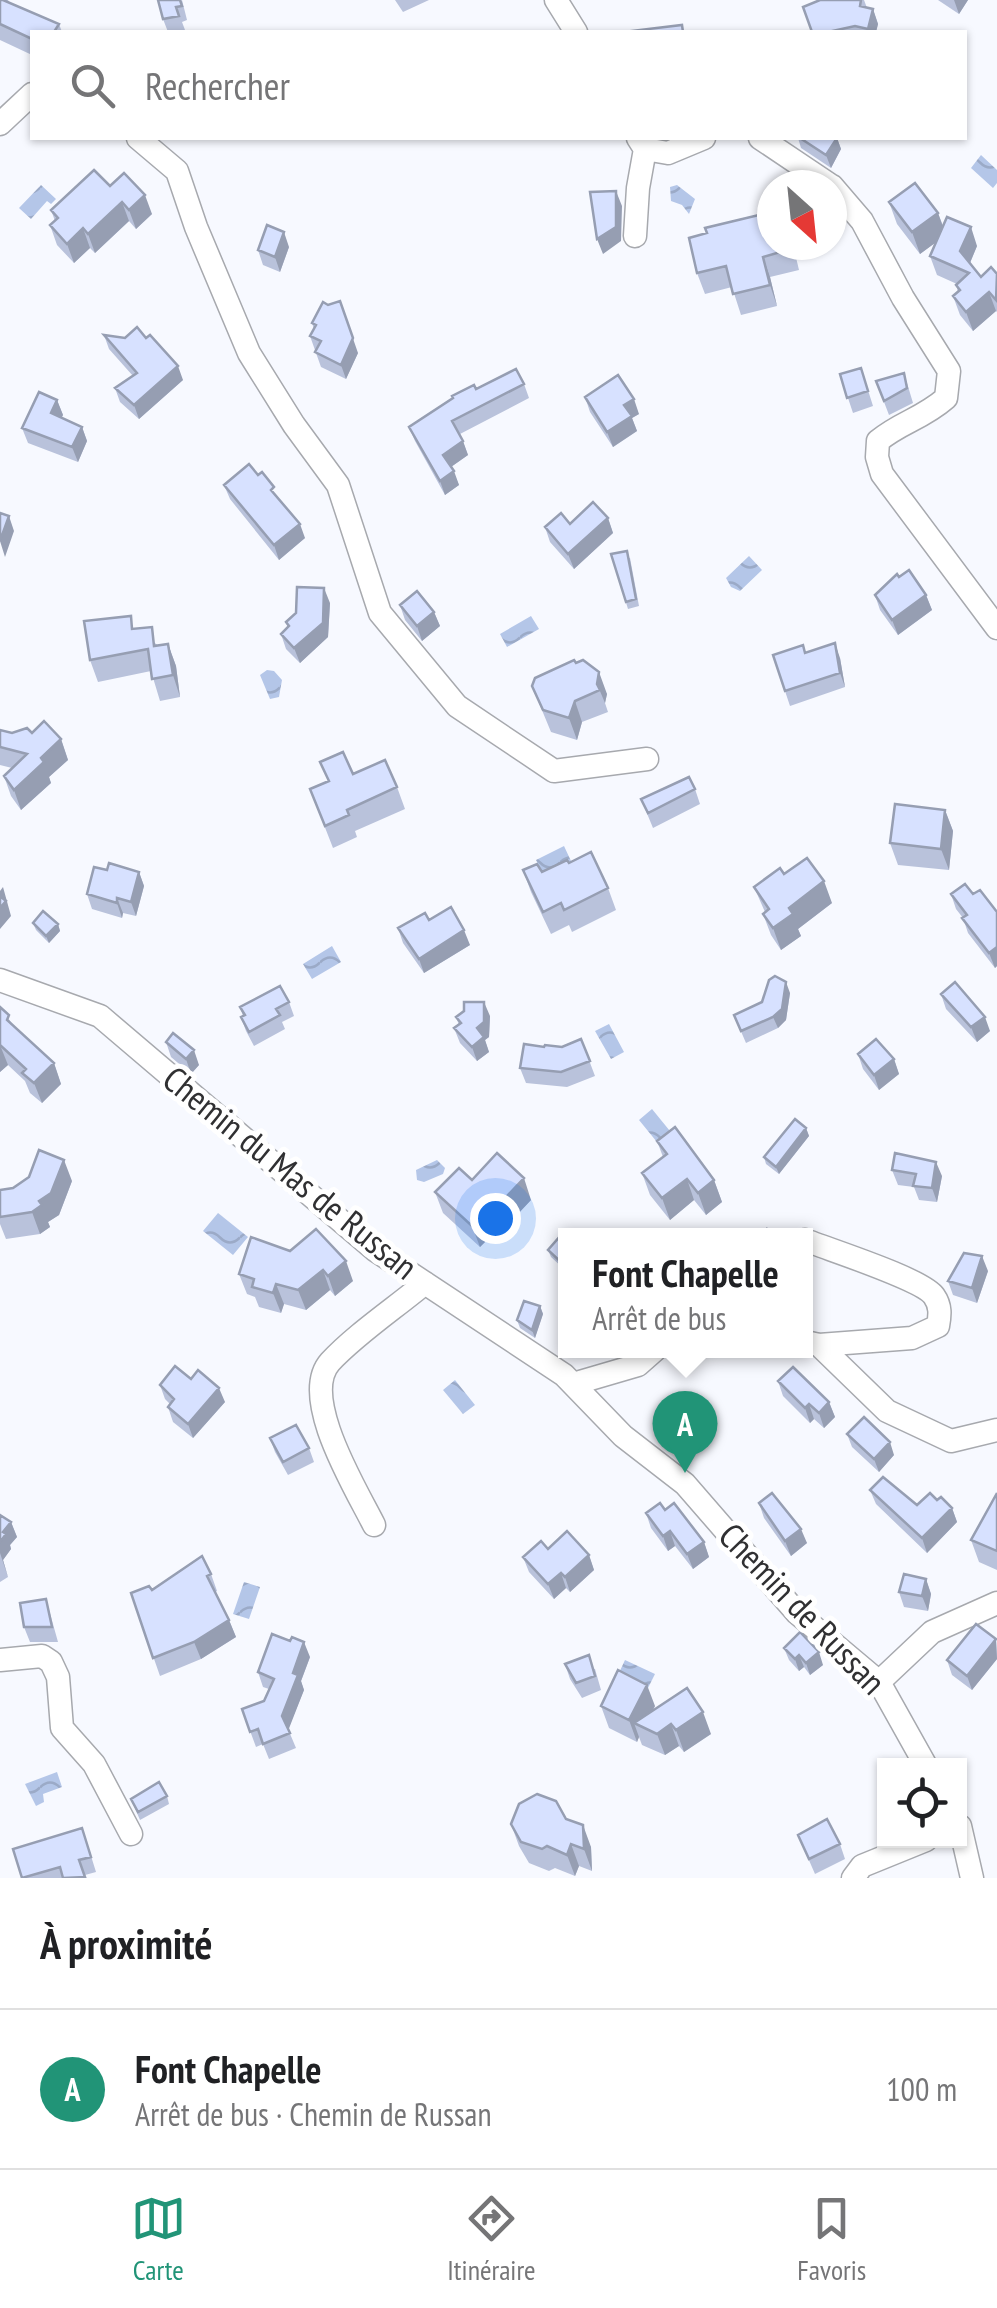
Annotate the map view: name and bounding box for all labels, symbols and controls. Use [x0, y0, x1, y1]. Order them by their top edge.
search box [30, 30, 967, 140]
icon: search [65, 58, 120, 113]
text: Rechercher [145, 61, 290, 110]
north arrow [757, 170, 847, 260]
street label: Chemin du Mas de Russan [154, 1055, 427, 1289]
your location [470, 1193, 521, 1244]
popup [558, 1228, 813, 1358]
text: Font Chapelle [592, 1248, 779, 1297]
text: Arrêt de bus [592, 1297, 726, 1339]
pin: A [652, 1390, 718, 1473]
street label: Chemin de Russan [709, 1513, 896, 1704]
map controls [877, 1758, 967, 1848]
button: locate [877, 1758, 967, 1848]
text: À proximité [40, 1916, 212, 1971]
text: Font Chapelle [135, 2044, 321, 2093]
text: A [64, 2068, 81, 2110]
text: 100 m [886, 2068, 957, 2110]
text: Arrêt de bus · Chemin de Russan [135, 2093, 491, 2135]
tab: Carte [131, 2191, 186, 2288]
tab: Itinéraire [447, 2191, 536, 2288]
tab: Favoris [797, 2191, 866, 2288]

